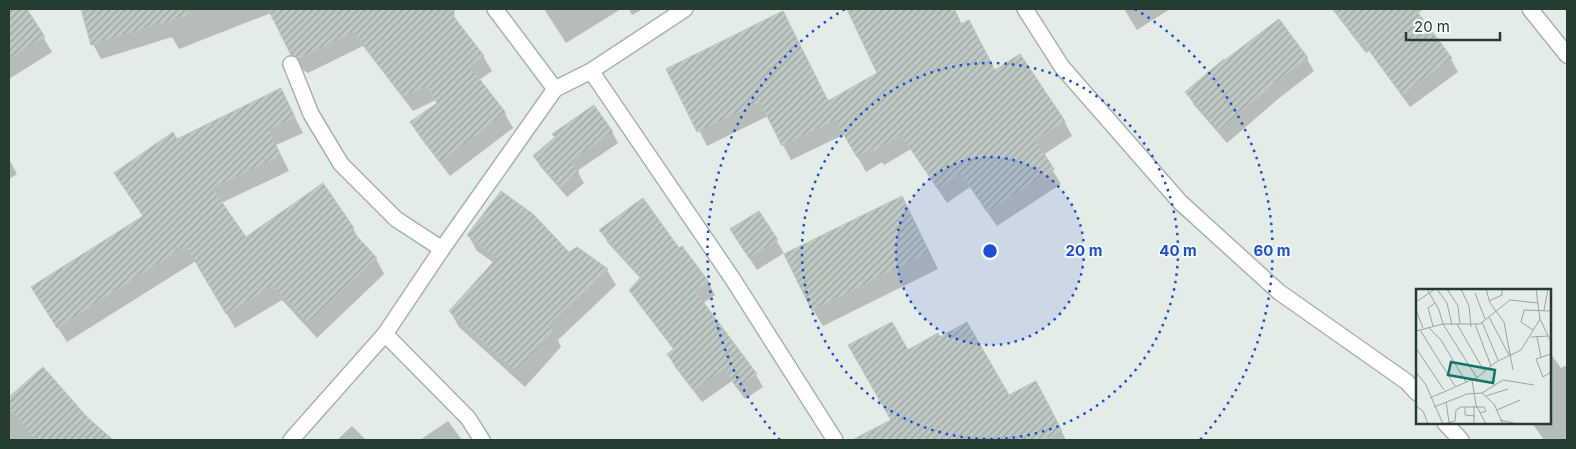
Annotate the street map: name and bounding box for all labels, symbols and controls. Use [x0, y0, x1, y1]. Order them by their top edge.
scale bar [1406, 10, 1500, 42]
text: 20 m [1414, 17, 1450, 36]
text: 20 m [1066, 241, 1102, 260]
text: 40 m [1159, 241, 1197, 260]
text: 60 m [1253, 241, 1291, 260]
centre of rings [981, 242, 999, 260]
inset map [1416, 289, 1551, 424]

